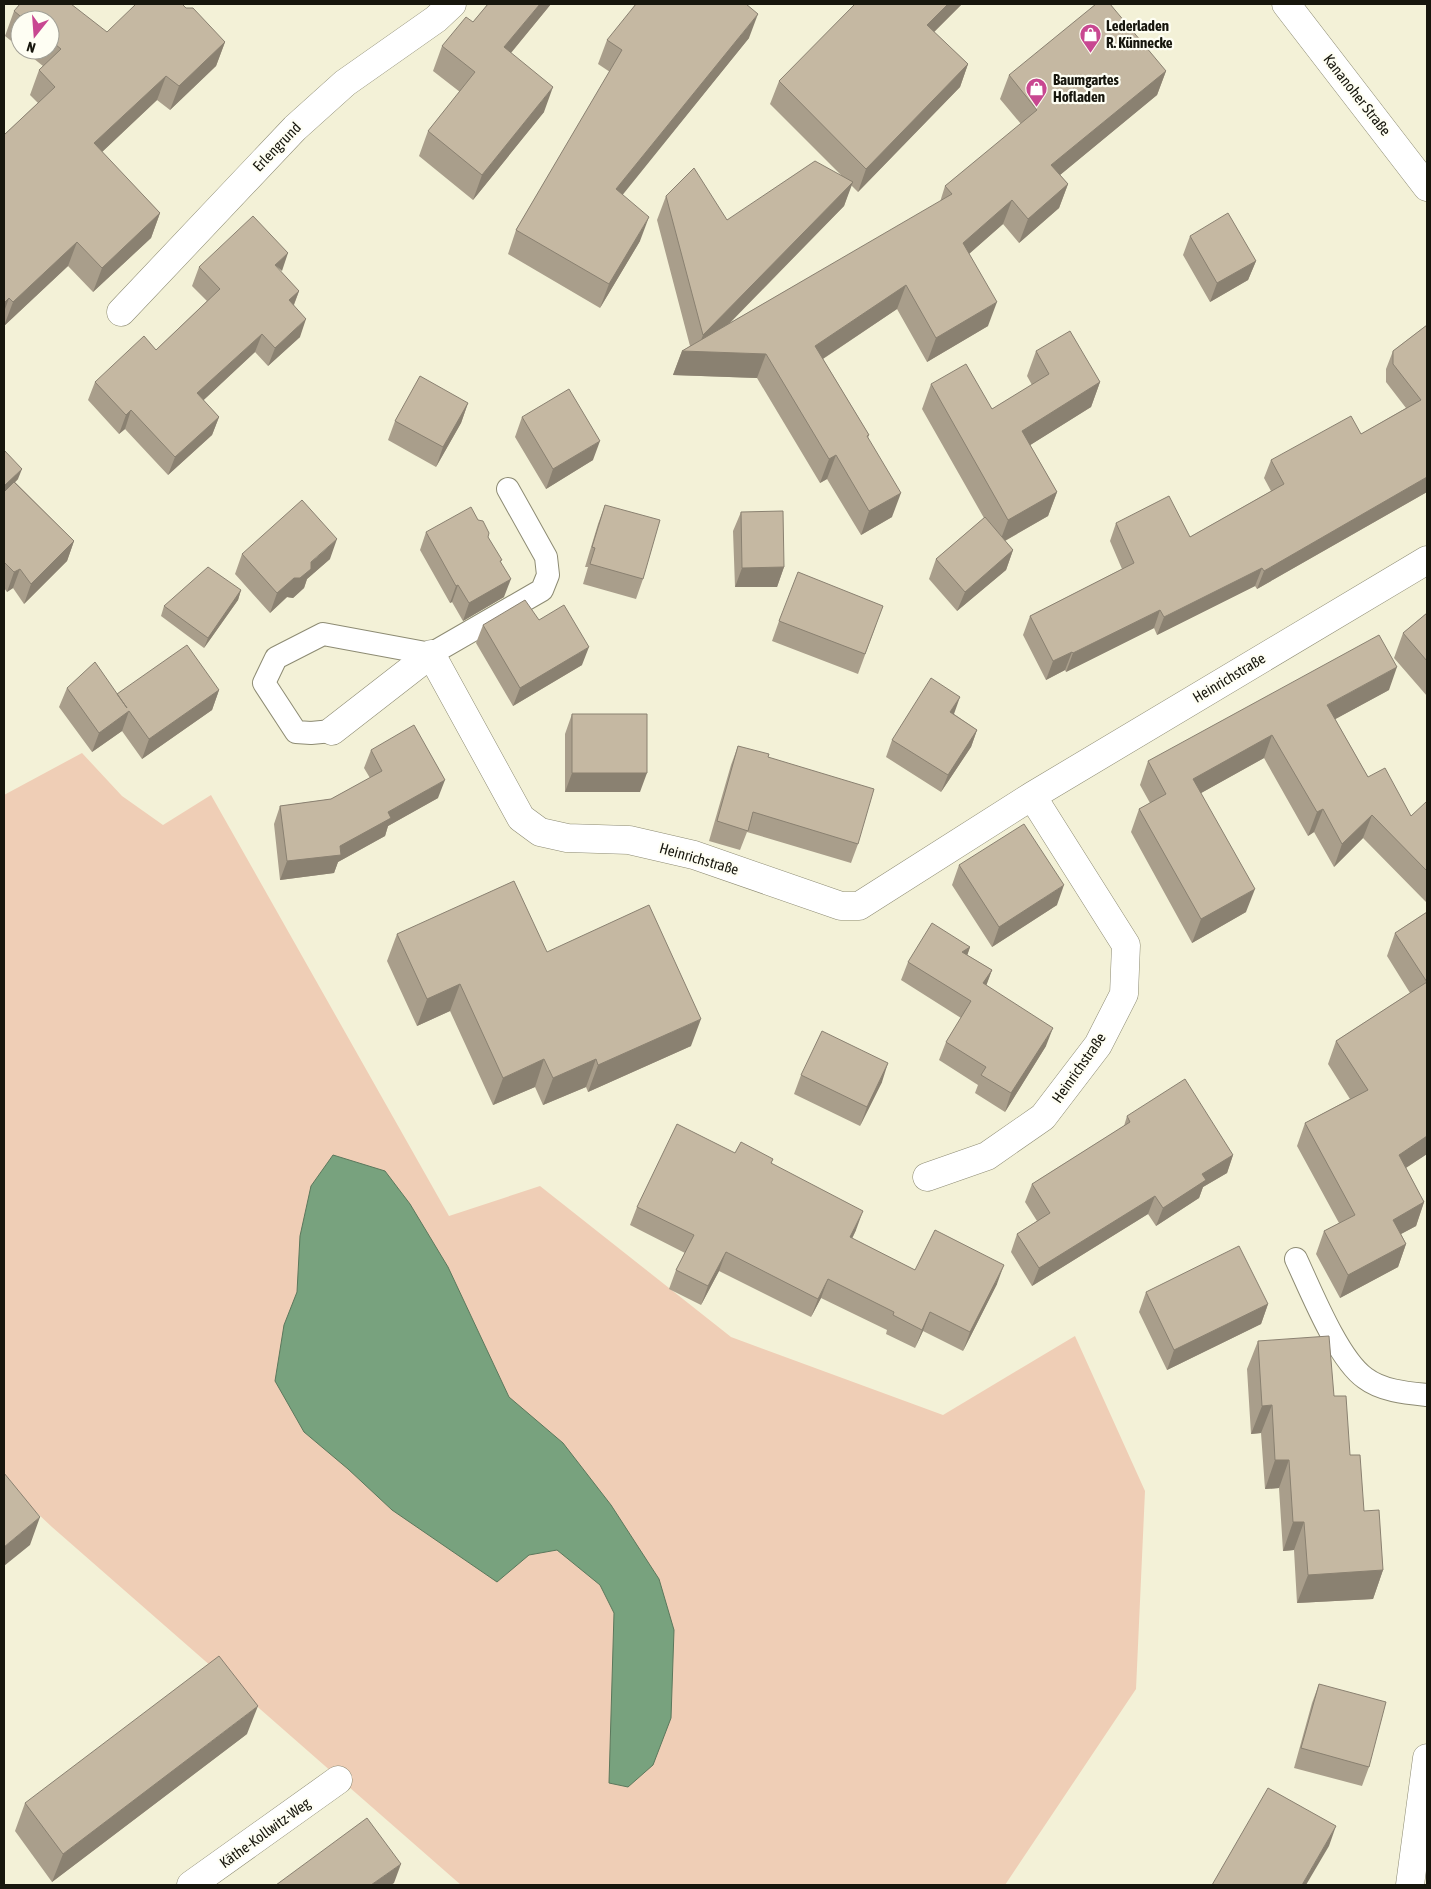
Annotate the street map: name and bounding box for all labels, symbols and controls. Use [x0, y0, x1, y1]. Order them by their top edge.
north arrow [10, 10, 60, 60]
place label: Lederladen R. Künnecke [1106, 17, 1173, 51]
shop icon: Lederladen R. Künnecke [1078, 23, 1102, 54]
text: N [25, 39, 37, 56]
street label: Kananoher Straße [1320, 51, 1395, 139]
place label: Baumgartes Hofladen [1053, 71, 1120, 105]
shop icon: Baumgartes Hofladen [1025, 77, 1049, 108]
street label: Erlengrund [249, 119, 304, 175]
street label: Heinrichstraße [1189, 649, 1268, 706]
street label: Heinrichstraße [658, 839, 741, 878]
street label: Heinrichstraße [1048, 1029, 1109, 1106]
street label: Käthe-Kollwitz-Weg [216, 1794, 314, 1871]

